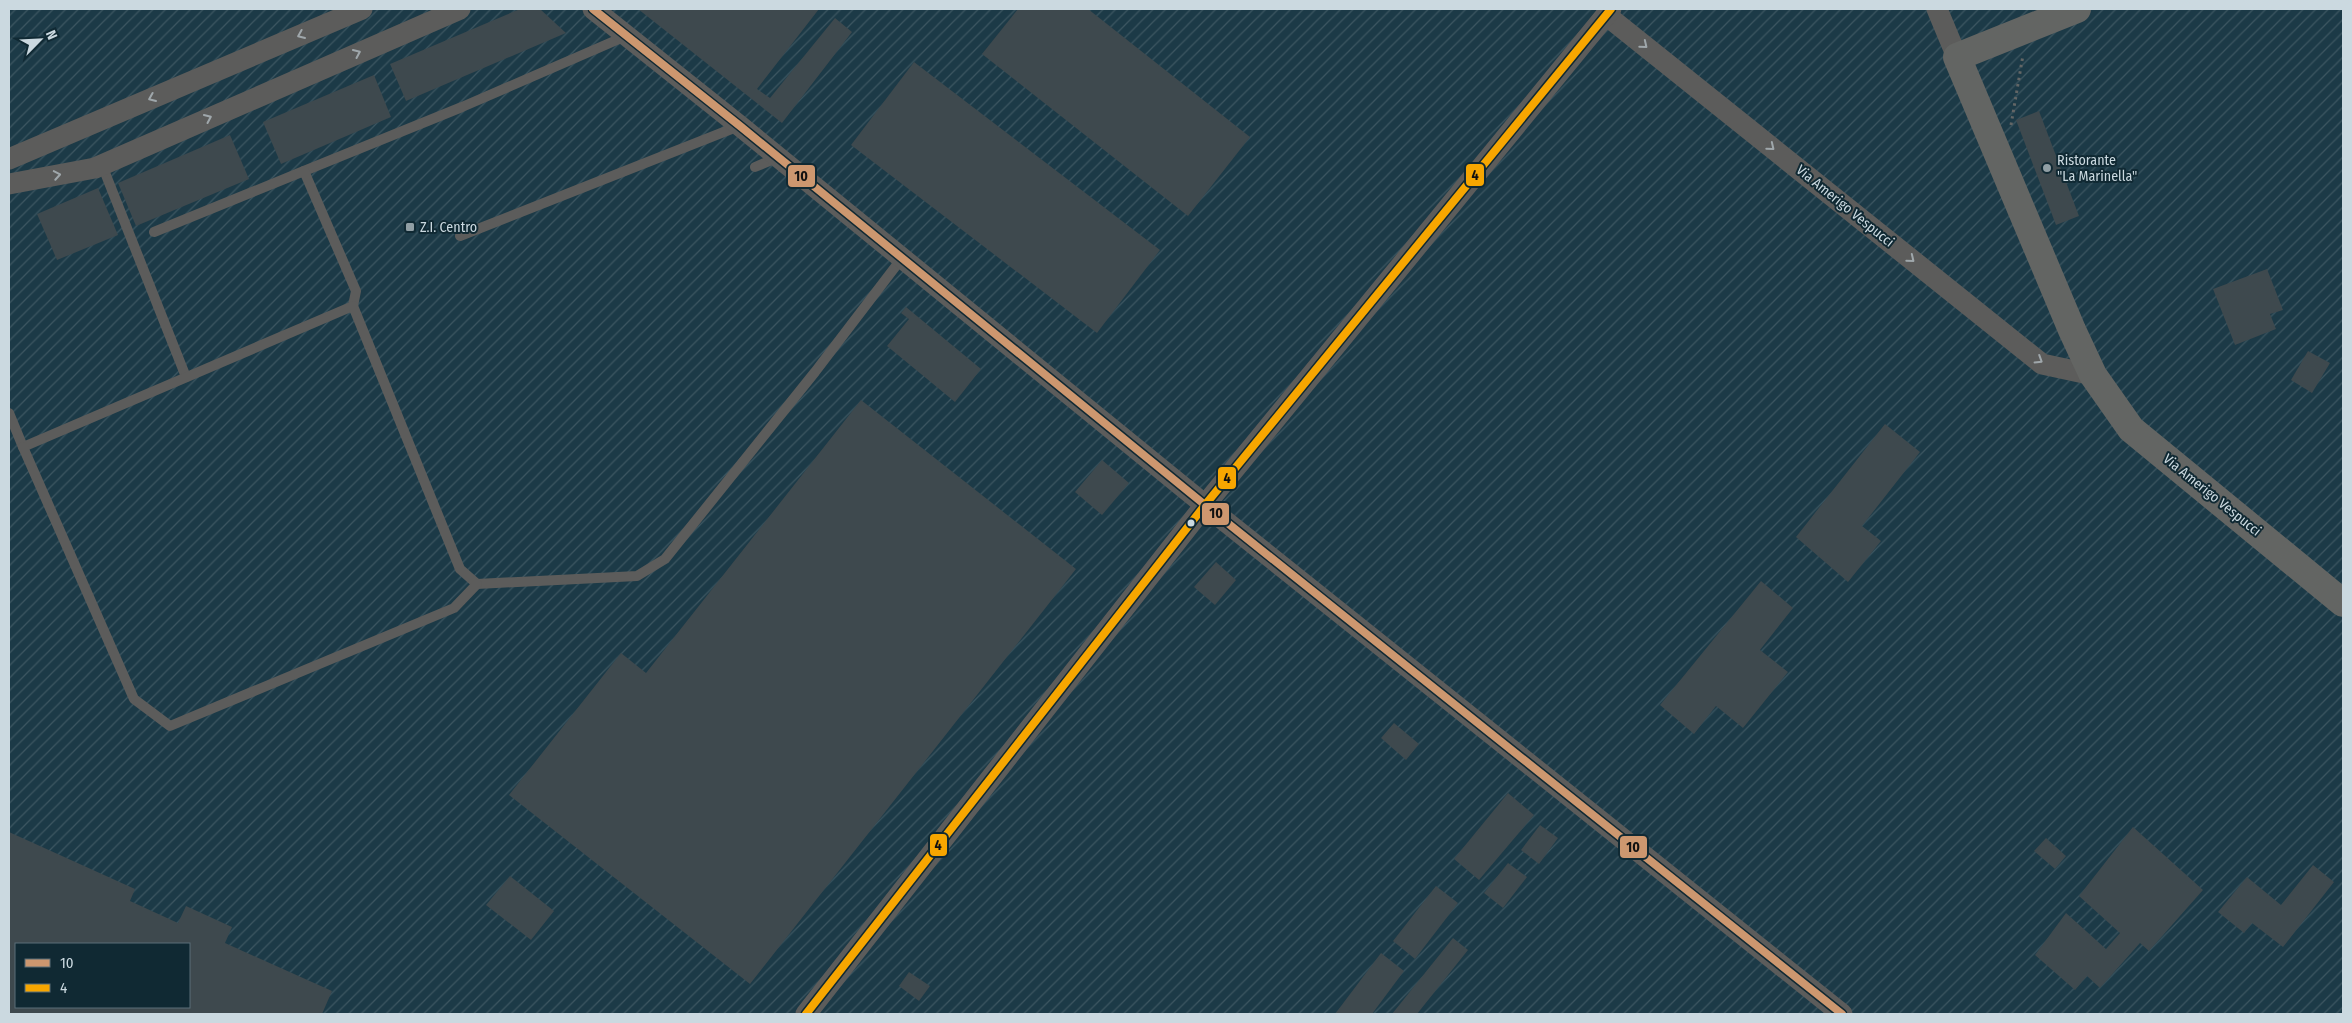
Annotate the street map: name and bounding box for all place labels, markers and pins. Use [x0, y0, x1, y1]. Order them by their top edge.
place label: Ristorante "La Marinella" [2057, 152, 2137, 185]
marker: Ristorante "La Marinella" [2041, 162, 2053, 174]
place label: Z.I. Centro [420, 219, 477, 236]
marker: Z.I. Centro [404, 221, 416, 233]
unlabelled marker [1186, 518, 1196, 528]

